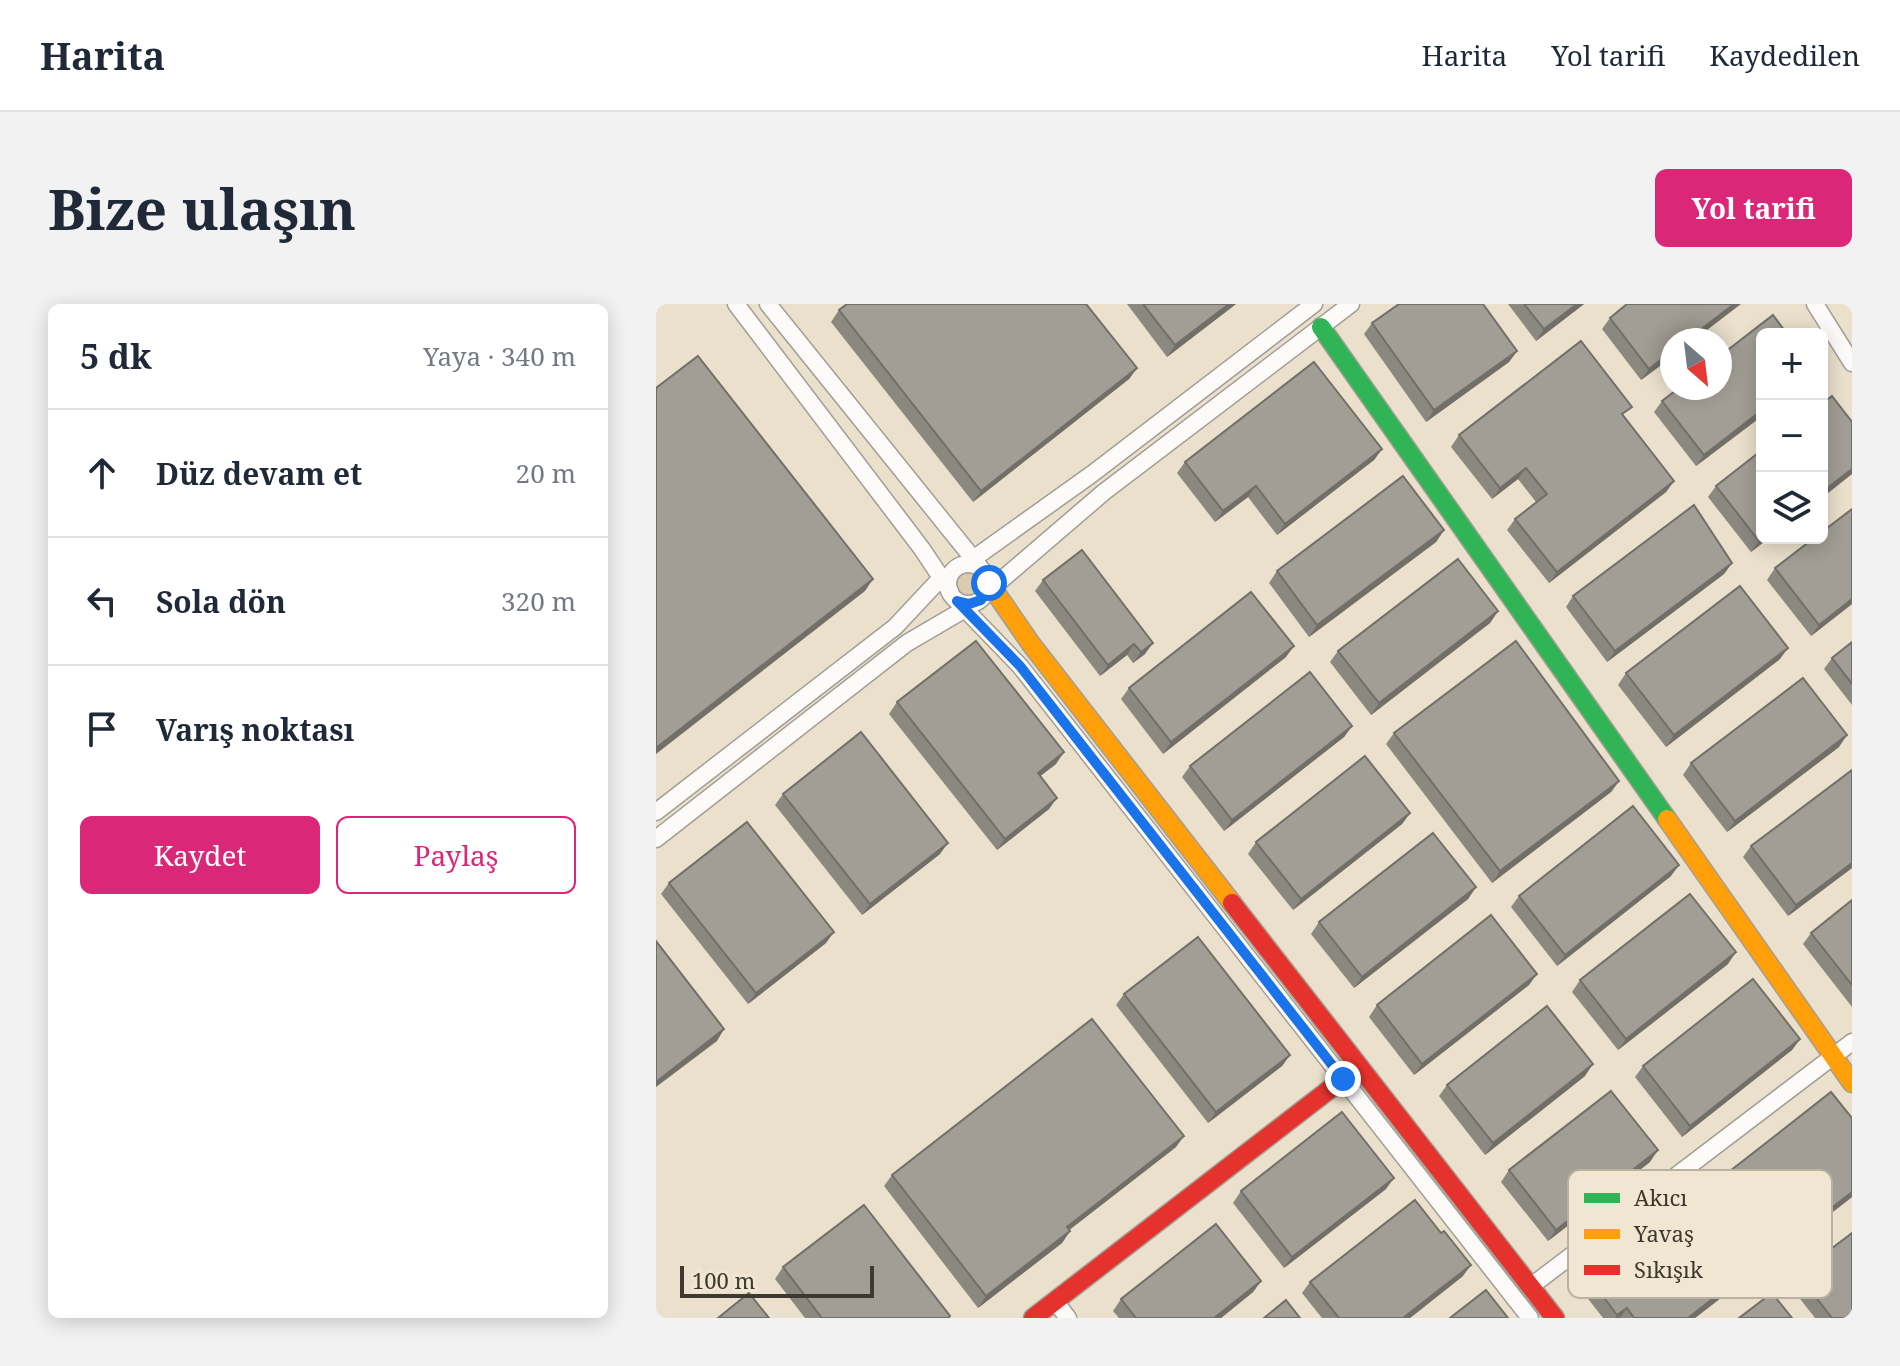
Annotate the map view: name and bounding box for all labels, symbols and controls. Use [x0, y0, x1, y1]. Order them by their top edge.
text: Harita [40, 29, 165, 81]
text: Harita [1422, 36, 1507, 74]
text: Yol tarifi [1551, 36, 1665, 74]
text: Kaydedilen [1709, 36, 1860, 74]
button: Yol tarifi [1655, 169, 1852, 247]
text: Bize ulaşın [48, 170, 356, 246]
north arrow [1660, 328, 1732, 400]
map controls [1756, 328, 1828, 544]
button: + [1756, 328, 1828, 400]
text: 5 dk [80, 333, 152, 379]
text: Yaya · 340 m [423, 338, 576, 374]
button: − [1756, 400, 1828, 472]
icon: ahead [80, 451, 124, 495]
text: Düz devam et [156, 453, 362, 494]
text: 20 m [516, 455, 576, 491]
button: layers [1756, 472, 1828, 544]
route start [971, 565, 1007, 601]
icon: left [80, 579, 124, 623]
text: Sola dön [156, 581, 286, 622]
text: 320 m [501, 583, 576, 619]
icon: arrive [80, 707, 124, 751]
text: Varış noktası [156, 709, 354, 750]
button: Kaydet [80, 816, 320, 894]
button: Paylaş [336, 816, 576, 894]
route end [1325, 1061, 1361, 1097]
legend [1568, 1170, 1832, 1298]
text: Akıcı [1634, 1182, 1687, 1212]
text: Yavaş [1633, 1218, 1694, 1248]
text: Sıkışık [1634, 1254, 1703, 1284]
scale bar [680, 1262, 874, 1298]
text: 100 m [692, 1265, 755, 1295]

